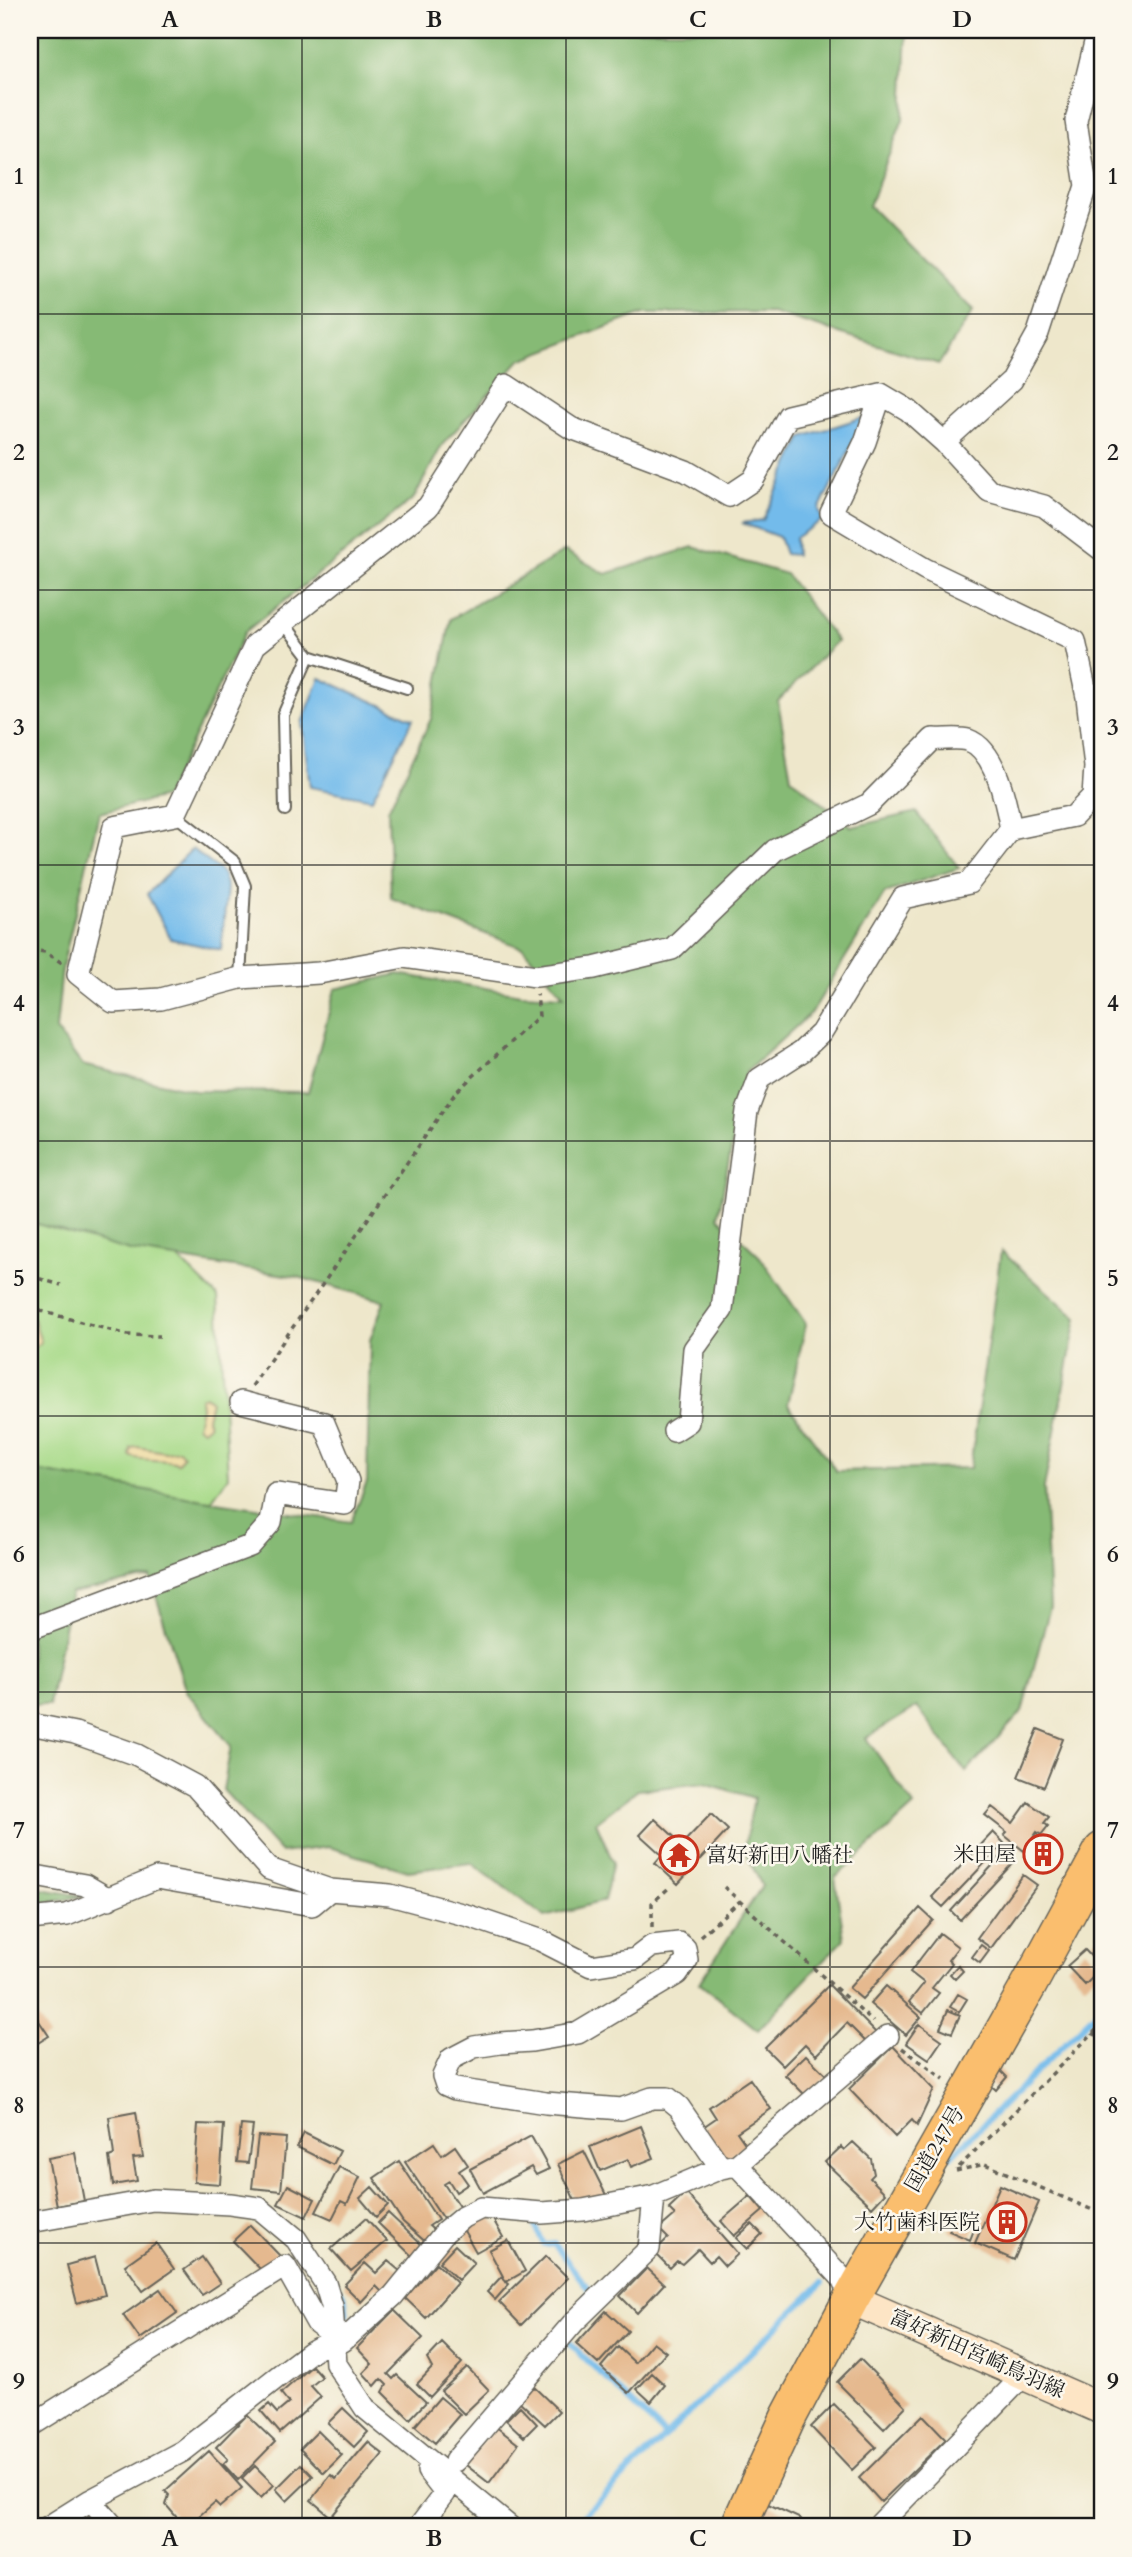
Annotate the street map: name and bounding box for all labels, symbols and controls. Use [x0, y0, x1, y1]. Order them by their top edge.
text: A [161, 4, 179, 35]
text: B [426, 4, 442, 35]
text: C [689, 4, 707, 35]
text: D [952, 4, 972, 35]
text: 1 [13, 161, 25, 192]
text: 1 [1107, 161, 1119, 192]
text: 2 [13, 437, 25, 468]
text: 2 [1107, 437, 1119, 468]
text: 3 [13, 712, 25, 743]
text: 3 [1107, 712, 1119, 743]
text: 4 [13, 988, 25, 1019]
text: 4 [1107, 988, 1119, 1019]
text: 5 [13, 1263, 25, 1294]
text: 5 [1107, 1263, 1119, 1294]
text: 6 [13, 1539, 25, 1570]
text: 6 [1107, 1539, 1119, 1570]
text: 7 [13, 1815, 25, 1846]
text: 7 [1107, 1815, 1119, 1846]
building icon: 米田屋 [1022, 1833, 1064, 1875]
temple icon: 富好新田八幡社 [658, 1834, 700, 1876]
place label: 米田屋 [953, 1840, 1016, 1869]
place label: 富好新田八幡社 [706, 1841, 853, 1870]
text: 8 [13, 2090, 25, 2121]
text: 8 [1107, 2090, 1119, 2121]
street label: 国道247号 [899, 2100, 971, 2198]
building icon: 大竹歯科医院 [986, 2201, 1028, 2243]
place label: 大竹歯科医院 [854, 2208, 980, 2237]
street label: 富好新田宮崎鳥羽線 [885, 2302, 1069, 2406]
text: 9 [13, 2366, 25, 2397]
text: 9 [1107, 2366, 1119, 2397]
text: A [161, 2523, 179, 2554]
text: B [426, 2523, 442, 2554]
text: C [689, 2523, 707, 2554]
text: D [952, 2523, 972, 2554]

